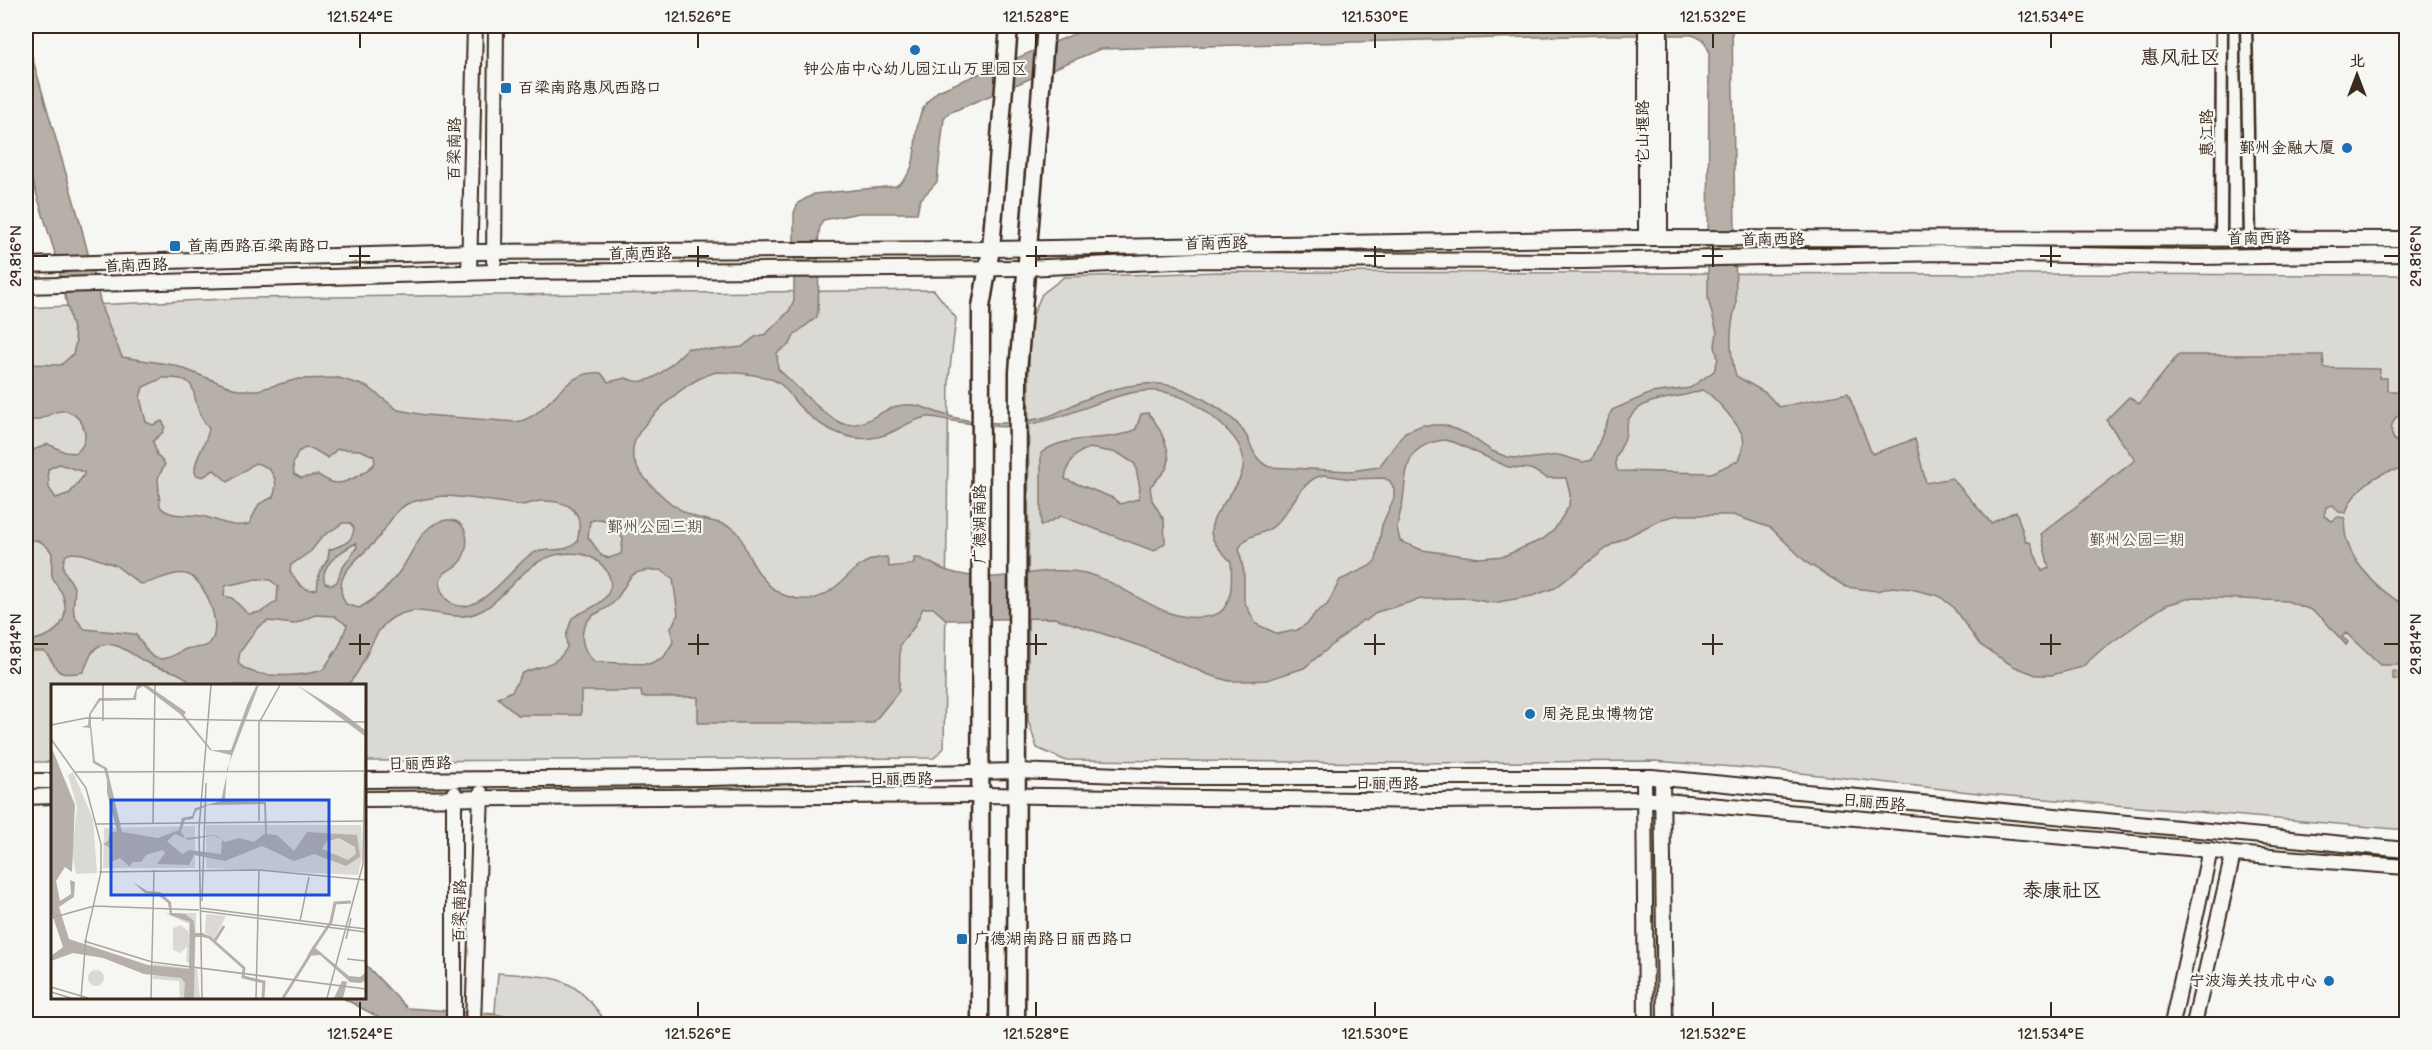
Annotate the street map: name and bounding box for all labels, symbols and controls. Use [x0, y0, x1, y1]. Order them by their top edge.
text: 121.524°E [327, 8, 393, 27]
text: 121.526°E [665, 8, 731, 27]
text: 121.528°E [1003, 8, 1069, 27]
text: 121.530°E [1342, 8, 1408, 27]
text: 121.532°E [1680, 8, 1746, 27]
text: 121.534°E [2018, 8, 2084, 27]
marker: 钟公庙中心幼儿园江山万里园区 [908, 43, 922, 57]
north arrow [2327, 45, 2387, 105]
district label: 惠风社区 [2140, 46, 2220, 70]
text: 北 [2349, 52, 2365, 71]
place label: 钟公庙中心幼儿园江山万里园区 [803, 60, 1027, 79]
place label: 百梁南路惠风西路口 [518, 79, 662, 98]
marker: 百梁南路惠风西路口 [499, 81, 513, 95]
street label: 它山堰路 [1634, 100, 1653, 164]
street label: 惠江路 [2198, 109, 2217, 157]
street label: 百梁南路 [445, 117, 465, 181]
place label: 鄞州金融大厦 [2239, 139, 2335, 158]
marker: 鄞州金融大厦 [2340, 141, 2354, 155]
text: 29.816°N [7, 225, 26, 287]
text: 29.816°N [2407, 225, 2426, 287]
street label: 首南西路 [2227, 229, 2291, 249]
street label: 首南西路 [1741, 230, 1805, 250]
street label: 首南西路 [1184, 234, 1248, 254]
place label: 首南西路百梁南路口 [187, 237, 331, 256]
marker: 首南西路百梁南路口 [168, 239, 182, 253]
street label: 首南西路 [608, 244, 672, 264]
street label: 首南西路 [104, 255, 168, 277]
street label: 广德湖南路 [971, 484, 990, 564]
park label: 鄞州公园三期 [607, 518, 703, 537]
park label: 鄞州公园二期 [2089, 531, 2185, 550]
text: 29.814°N [7, 613, 26, 675]
text: 29.814°N [2407, 613, 2426, 675]
inset map [51, 684, 366, 999]
place label: 周尧昆虫博物馆 [1542, 705, 1654, 724]
marker: 周尧昆虫博物馆 [1523, 707, 1537, 721]
street label: 日丽西路 [388, 754, 452, 774]
street label: 日丽西路 [869, 770, 933, 789]
street label: 日丽西路 [1355, 774, 1419, 794]
street label: 日丽西路 [1841, 791, 1907, 815]
street label: 百梁南路 [449, 879, 471, 943]
district label: 泰康社区 [2022, 879, 2102, 903]
place label: 广德湖南路日丽西路口 [974, 930, 1134, 949]
marker: 广德湖南路日丽西路口 [955, 932, 969, 946]
place label: 宁波海关技术中心 [2189, 972, 2317, 991]
marker: 宁波海关技术中心 [2322, 974, 2336, 988]
text: 121.524°E [327, 1025, 393, 1044]
text: 121.526°E [665, 1025, 731, 1044]
text: 121.528°E [1003, 1025, 1069, 1044]
text: 121.530°E [1342, 1025, 1408, 1044]
text: 121.532°E [1680, 1025, 1746, 1044]
text: 121.534°E [2018, 1025, 2084, 1044]

